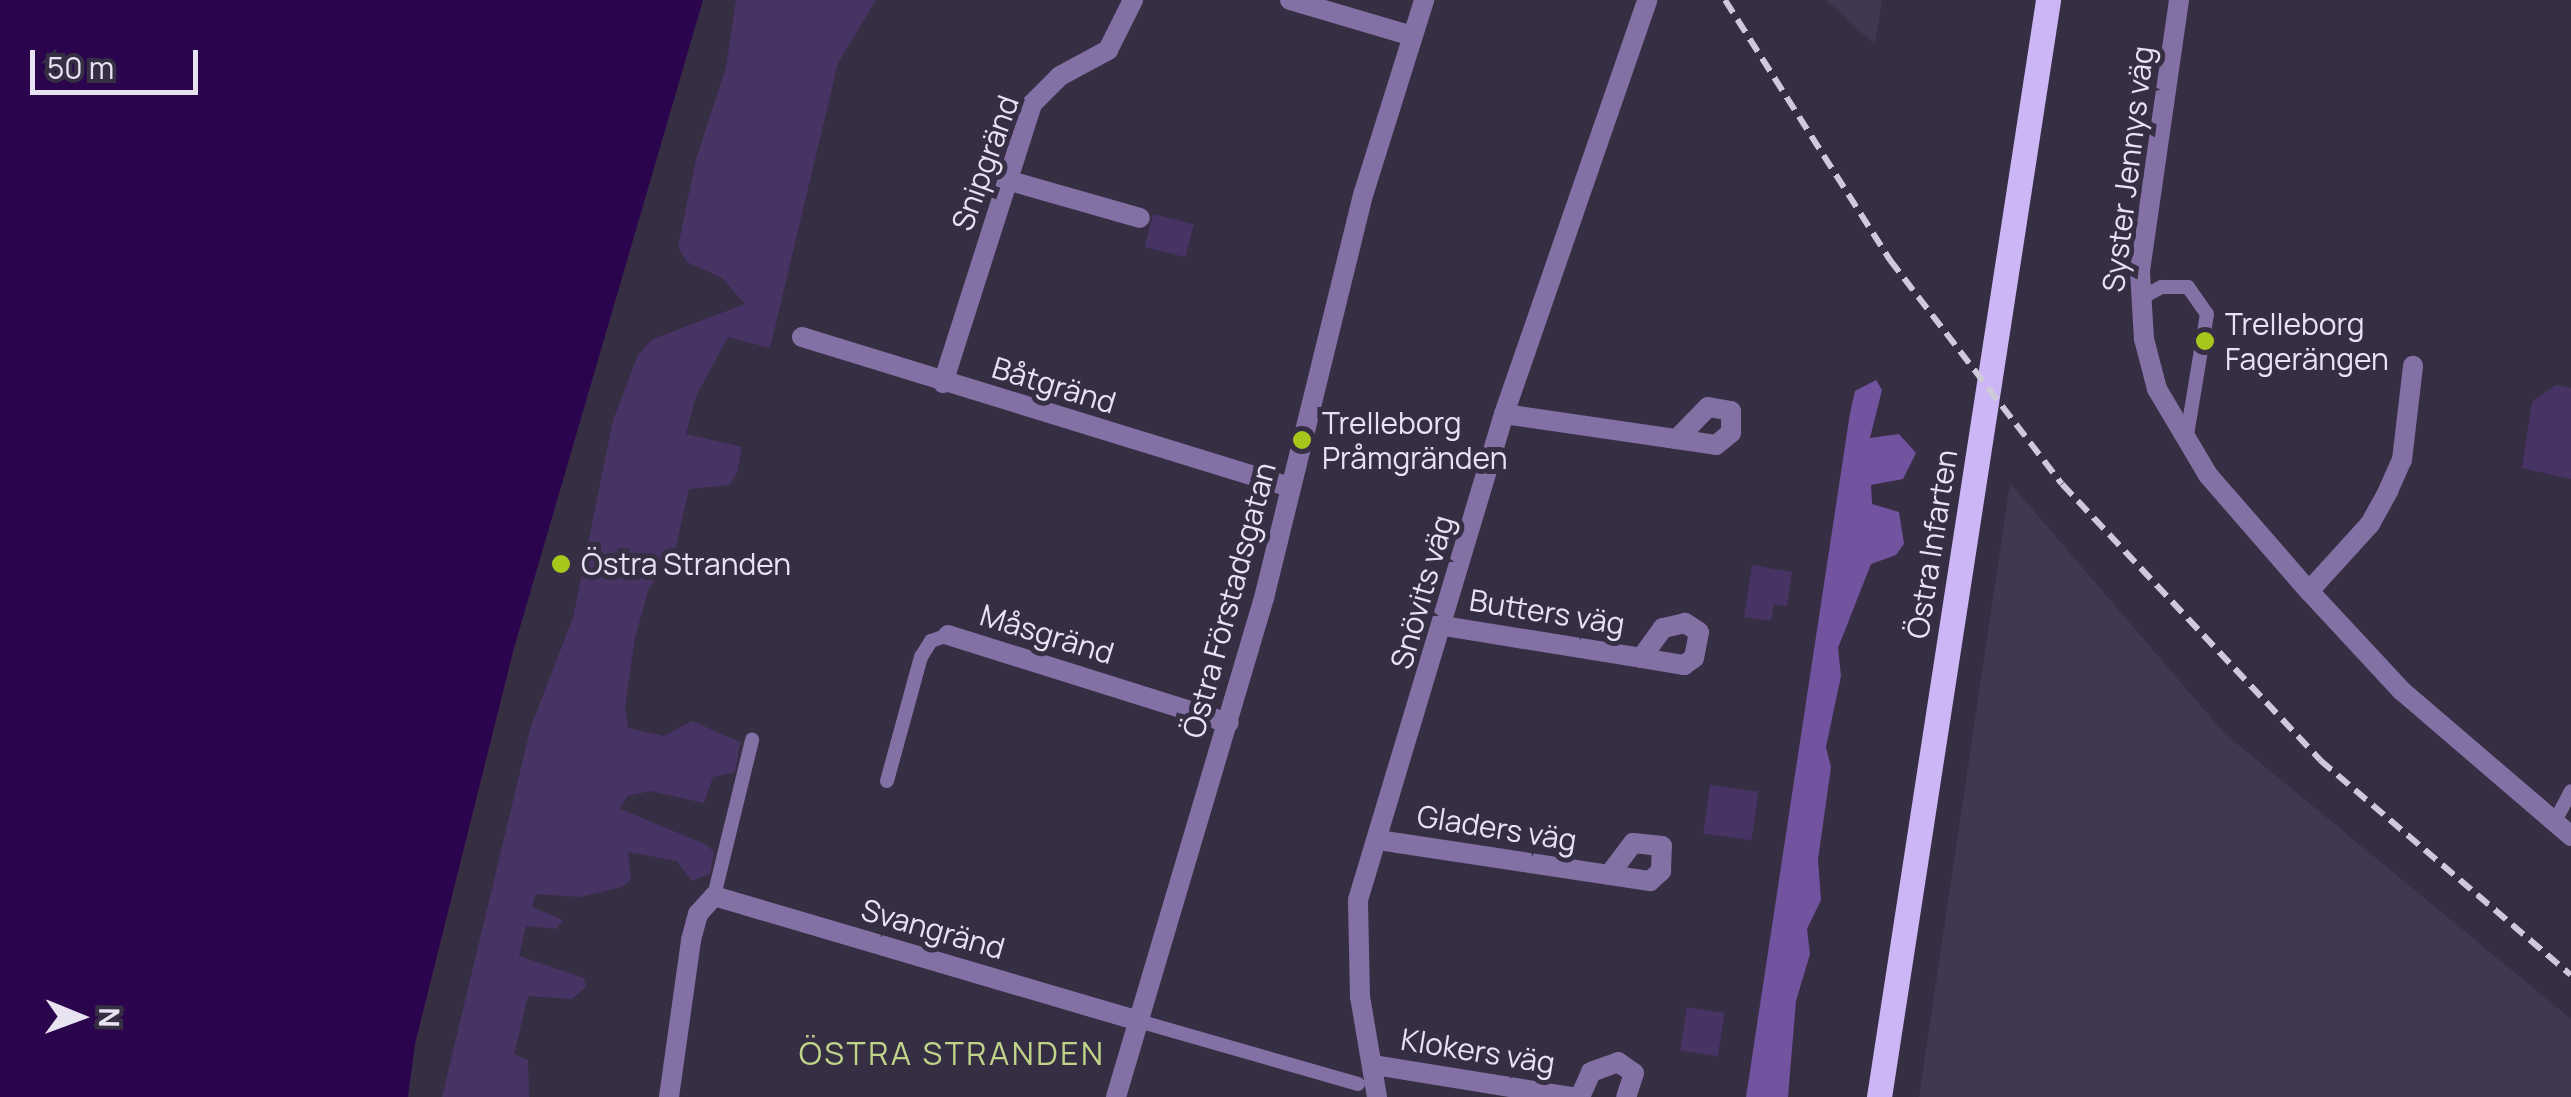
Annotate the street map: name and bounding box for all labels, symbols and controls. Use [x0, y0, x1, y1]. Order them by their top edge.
scale bar [35, 30, 202, 92]
street label: Syster Jennys väg [2095, 44, 2161, 294]
text: 50 m [47, 47, 114, 88]
street label: Snipgränd [944, 90, 1026, 236]
place label: Trelleborg Fagerängen [2225, 306, 2389, 376]
marker: Trelleborg Fagerängen [2194, 330, 2216, 352]
street label: Båtgränd [988, 349, 1120, 421]
place label: Trelleborg Pråmgränden [1322, 405, 1507, 476]
marker: Trelleborg Pråmgränden [1291, 429, 1313, 451]
street label: Östra Infarten [1899, 447, 1965, 641]
street label: Östra Förstadsgatan [1175, 458, 1283, 742]
street label: Snövits väg [1383, 511, 1461, 673]
place label: Östra Stranden [581, 546, 791, 582]
marker: Östra Stranden [550, 553, 572, 575]
street label: Butters väg [1467, 582, 1627, 642]
street label: Måsgränd [976, 597, 1118, 671]
street label: Gladers väg [1415, 798, 1579, 858]
street label: Svangränd [857, 891, 1009, 967]
north arrow [30, 967, 130, 1067]
text: N [91, 1007, 129, 1028]
street label: Klokers väg [1398, 1021, 1558, 1081]
district label: ÖSTRA STRANDEN [799, 1034, 1105, 1072]

